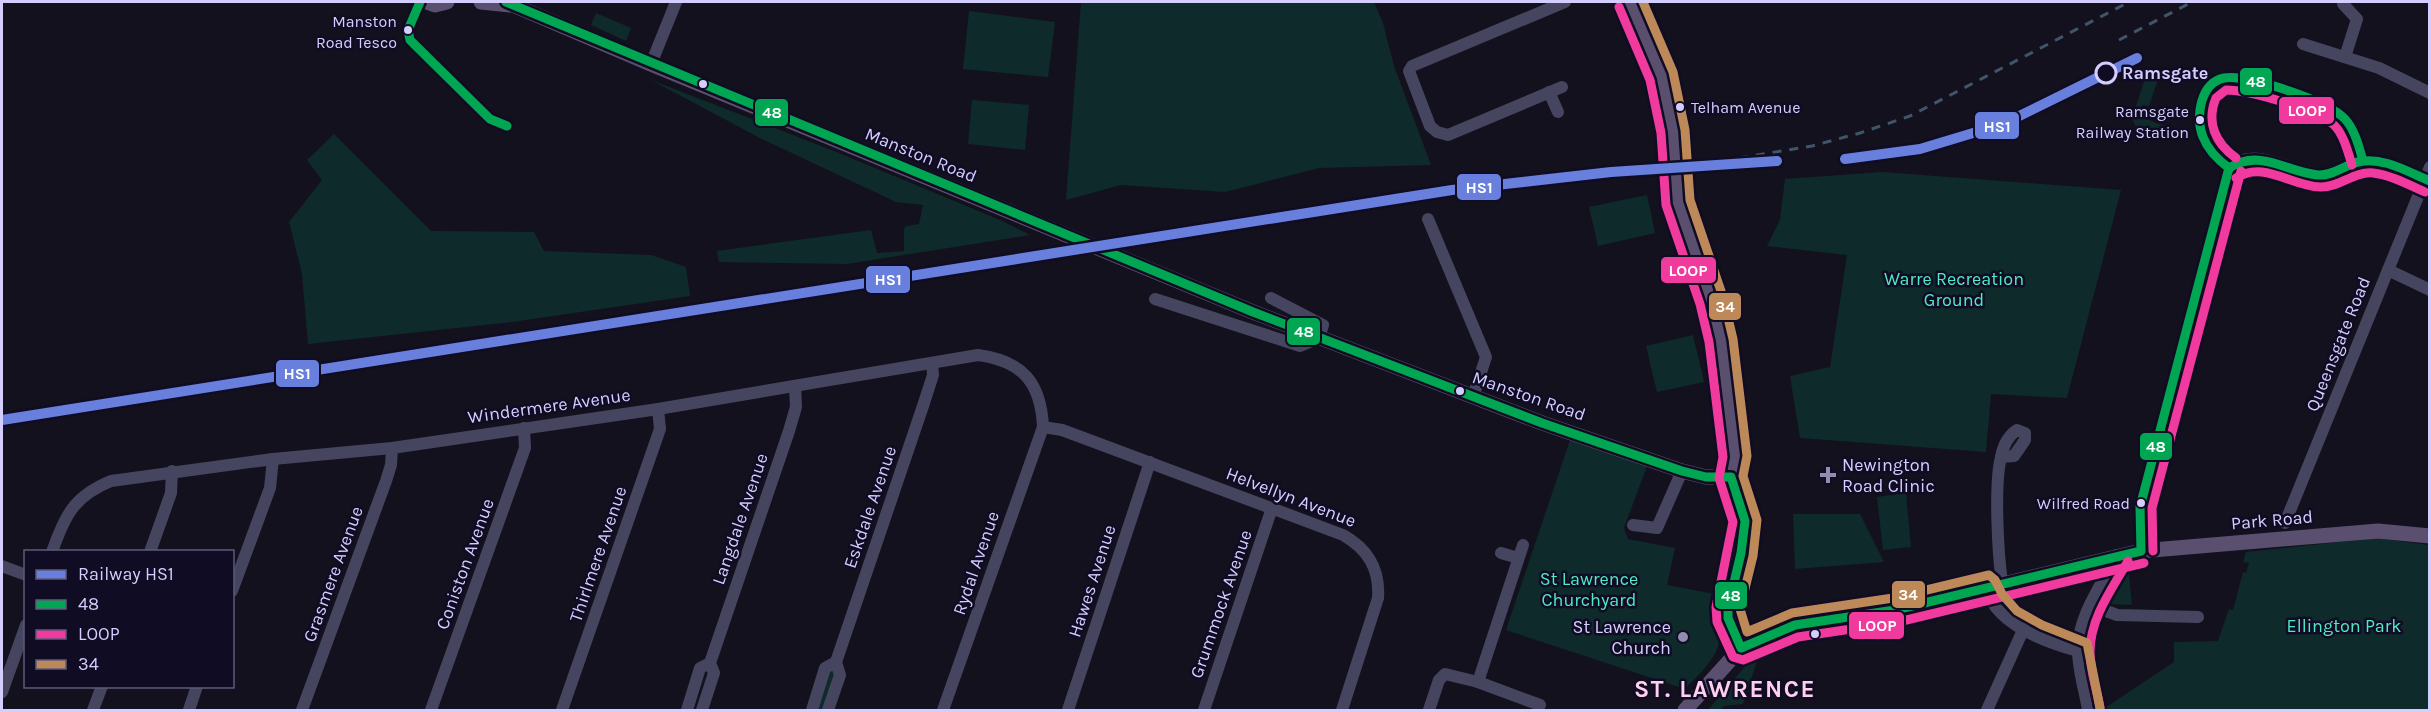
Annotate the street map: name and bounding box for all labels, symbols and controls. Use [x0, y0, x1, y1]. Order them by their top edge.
place label: Manston Road Tesco [316, 12, 397, 52]
marker: Manston Road Tesco [402, 24, 414, 36]
marker: Ramsgate [2095, 62, 2117, 84]
place label: Ramsgate [2122, 62, 2208, 84]
line badge: 48 [2239, 67, 2273, 96]
text: 48 [2246, 72, 2266, 91]
unlabelled marker [697, 78, 709, 90]
line badge: LOOP [2278, 96, 2335, 125]
line badge: 48 [754, 98, 789, 127]
place label: Telham Avenue [1691, 98, 1800, 117]
marker: Telham Avenue [1674, 101, 1686, 113]
text: LOOP [2287, 101, 2327, 120]
place label: Ramsgate Railway Station [2076, 102, 2189, 142]
text: 48 [762, 103, 782, 122]
line badge: HS1 [1974, 111, 2020, 140]
marker: Ramsgate Railway Station [2194, 114, 2206, 126]
text: HS1 [1983, 117, 2011, 136]
street label: Manston Road [862, 123, 980, 187]
line badge: HS1 [1456, 173, 1502, 201]
text: HS1 [1465, 178, 1493, 197]
line badge: LOOP [1660, 256, 1717, 284]
text: LOOP [1668, 261, 1708, 280]
line badge: HS1 [865, 265, 911, 294]
park label: Warre Recreation Ground [1884, 268, 2024, 311]
text: HS1 [874, 270, 902, 289]
street label: Queensgate Road [2301, 273, 2375, 415]
line badge: 34 [1708, 292, 1742, 321]
text: 34 [1715, 297, 1735, 316]
line badge: 48 [1286, 317, 1321, 346]
text: 48 [1294, 322, 1314, 341]
line badge: HS1 [275, 359, 320, 388]
text: HS1 [283, 364, 311, 383]
street label: Manston Road [1469, 366, 1589, 426]
street label: Windermere Avenue [466, 384, 632, 428]
unlabelled marker [1454, 385, 1466, 397]
line badge: 48 [2139, 432, 2173, 461]
text: 48 [2146, 437, 2166, 456]
street label: Eskdale Avenue [839, 443, 901, 571]
street label: Langdale Avenue [707, 450, 773, 588]
place label: Newington Road Clinic [1842, 454, 1935, 497]
street label: Helvellyn Avenue [1223, 462, 1359, 532]
marker: Newington Road Clinic [1819, 466, 1837, 484]
street label: Thirlmere Avenue [564, 483, 632, 625]
place label: Wilfred Road [2037, 494, 2130, 513]
street label: Coniston Avenue [431, 496, 499, 632]
marker: Wilfred Road [2135, 497, 2147, 509]
street label: Grasmere Avenue [298, 503, 368, 645]
street label: Park Road [2230, 505, 2314, 535]
street label: Rydal Avenue [948, 508, 1004, 618]
street label: Hawes Avenue [1063, 522, 1121, 640]
street label: Grummock Avenue [1185, 527, 1257, 681]
legend [24, 550, 234, 688]
text: Railway HS1 [78, 563, 174, 585]
park label: St Lawrence Churchyard [1540, 568, 1638, 611]
line badge: 34 [1891, 580, 1926, 609]
line badge: 48 [1714, 581, 1748, 610]
text: 34 [1898, 585, 1918, 604]
text: 48 [1721, 586, 1741, 605]
text: 48 [78, 593, 99, 615]
line badge: LOOP [1848, 611, 1905, 640]
park label: Ellington Park [2287, 615, 2401, 637]
place label: St Lawrence Church [1573, 616, 1671, 659]
text: LOOP [1857, 616, 1897, 635]
text: LOOP [78, 623, 120, 645]
unlabelled marker [1809, 628, 1821, 640]
marker: St Lawrence Church [1676, 630, 1690, 644]
text: 34 [78, 653, 99, 675]
district label: ST. LAWRENCE [1634, 675, 1816, 703]

